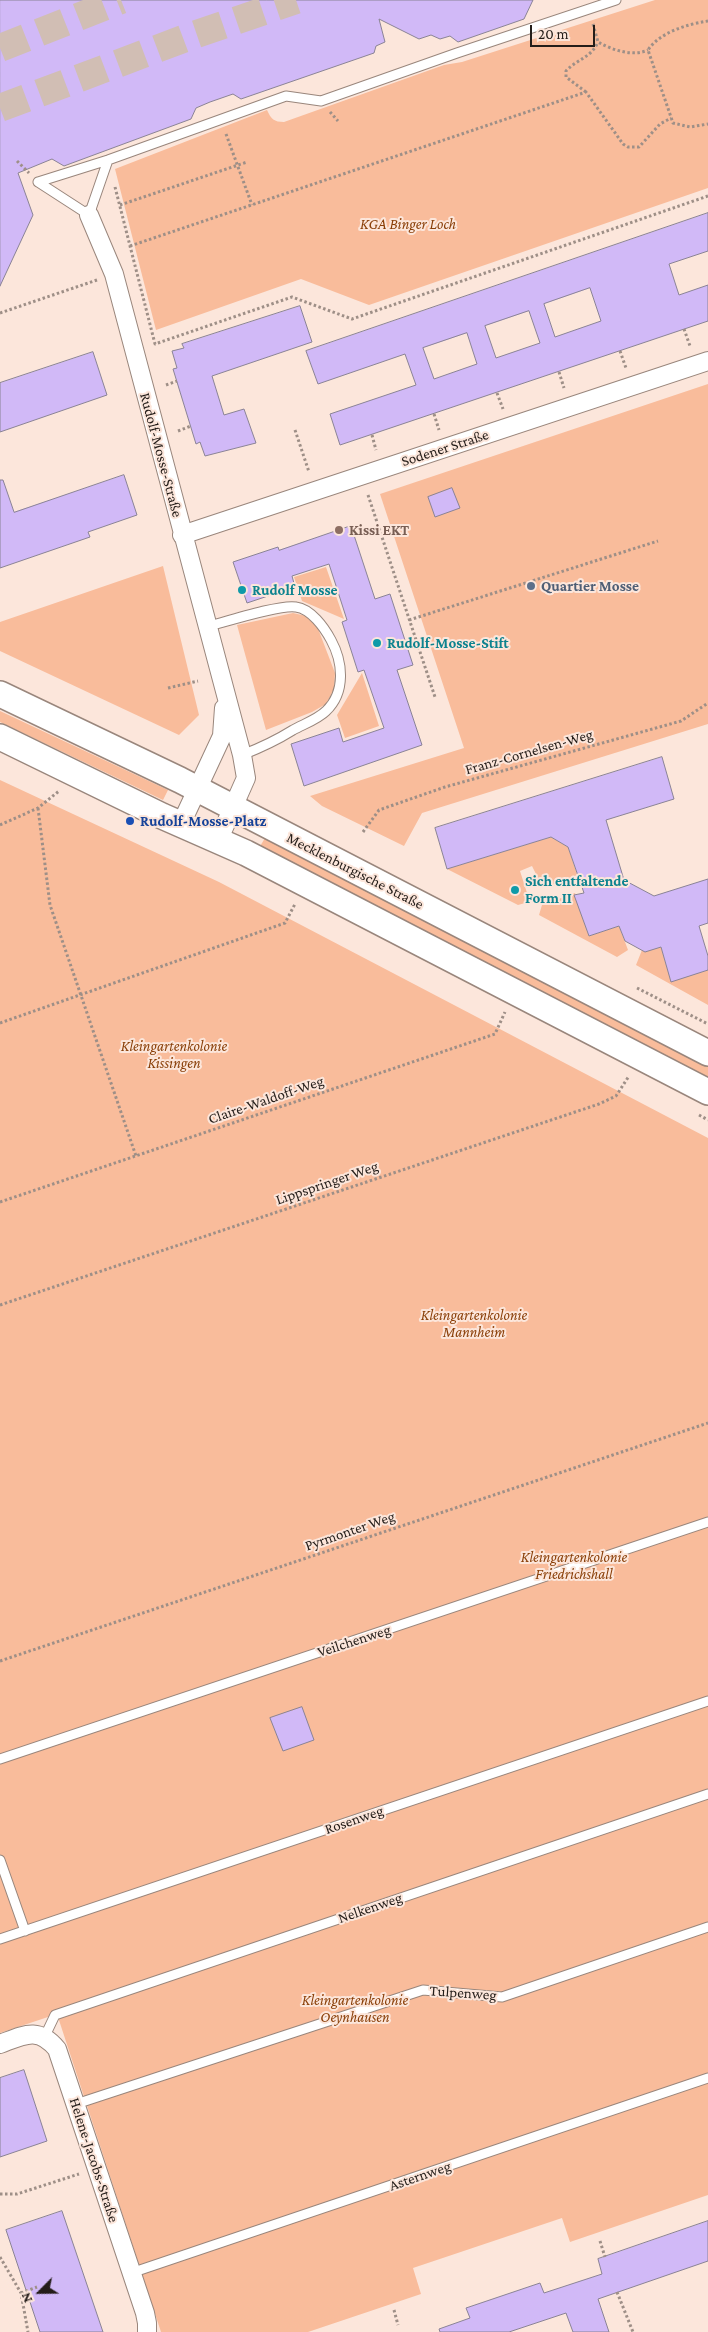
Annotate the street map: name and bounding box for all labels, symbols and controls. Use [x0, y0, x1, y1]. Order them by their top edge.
scale bar [533, 15, 598, 47]
text: 20 m [538, 26, 569, 42]
park label: KGA Binger Loch [360, 215, 456, 233]
street label: Rudolf-Mosse-Straße [136, 391, 186, 519]
street label: Sodener Straße [399, 425, 491, 471]
place label: Kissi EKT [349, 521, 409, 539]
marker: Kissi EKT [333, 524, 345, 536]
place label: Quartier Mosse [541, 577, 639, 595]
marker: Quartier Mosse [525, 580, 537, 592]
place label: Rudolf Mosse [252, 581, 338, 599]
marker: Rudolf Mosse [236, 584, 248, 596]
place label: Rudolf-Mosse-Stift [387, 634, 509, 652]
marker: Rudolf-Mosse-Stift [371, 637, 383, 649]
street label: Franz-Cornelsen-Weg [463, 725, 595, 779]
place label: Rudolf-Mosse-Platz [140, 812, 266, 830]
marker: Rudolf-Mosse-Platz [124, 815, 136, 827]
street label: Mecklenburgische Straße [284, 829, 426, 913]
place label: Sich entfaltende Form II [525, 872, 628, 907]
marker: Sich entfaltende Form II [509, 884, 521, 896]
park label: Kleingartenkolonie Kissingen [121, 1037, 227, 1072]
street label: Claire-Waldoff-Weg [206, 1072, 326, 1128]
street label: Lippspringer Weg [273, 1157, 381, 1209]
park label: Kleingartenkolonie Mannheim [421, 1306, 527, 1341]
street label: Pyrmonter Weg [303, 1507, 397, 1555]
park label: Kleingartenkolonie Friedrichshall [521, 1548, 627, 1583]
street label: Veilchenweg [315, 1621, 393, 1661]
street label: Rosenweg [322, 1802, 386, 1838]
street label: Nelkenweg [336, 1889, 404, 1927]
street label: Tulpenweg [429, 1982, 497, 2004]
park label: Kleingartenkolonie Oeynhausen [302, 1991, 408, 2026]
street label: Helene-Jacobs-Straße [65, 2095, 123, 2225]
street label: Asternweg [387, 2157, 453, 2195]
north arrow [15, 2267, 65, 2317]
text: N [17, 2290, 35, 2305]

